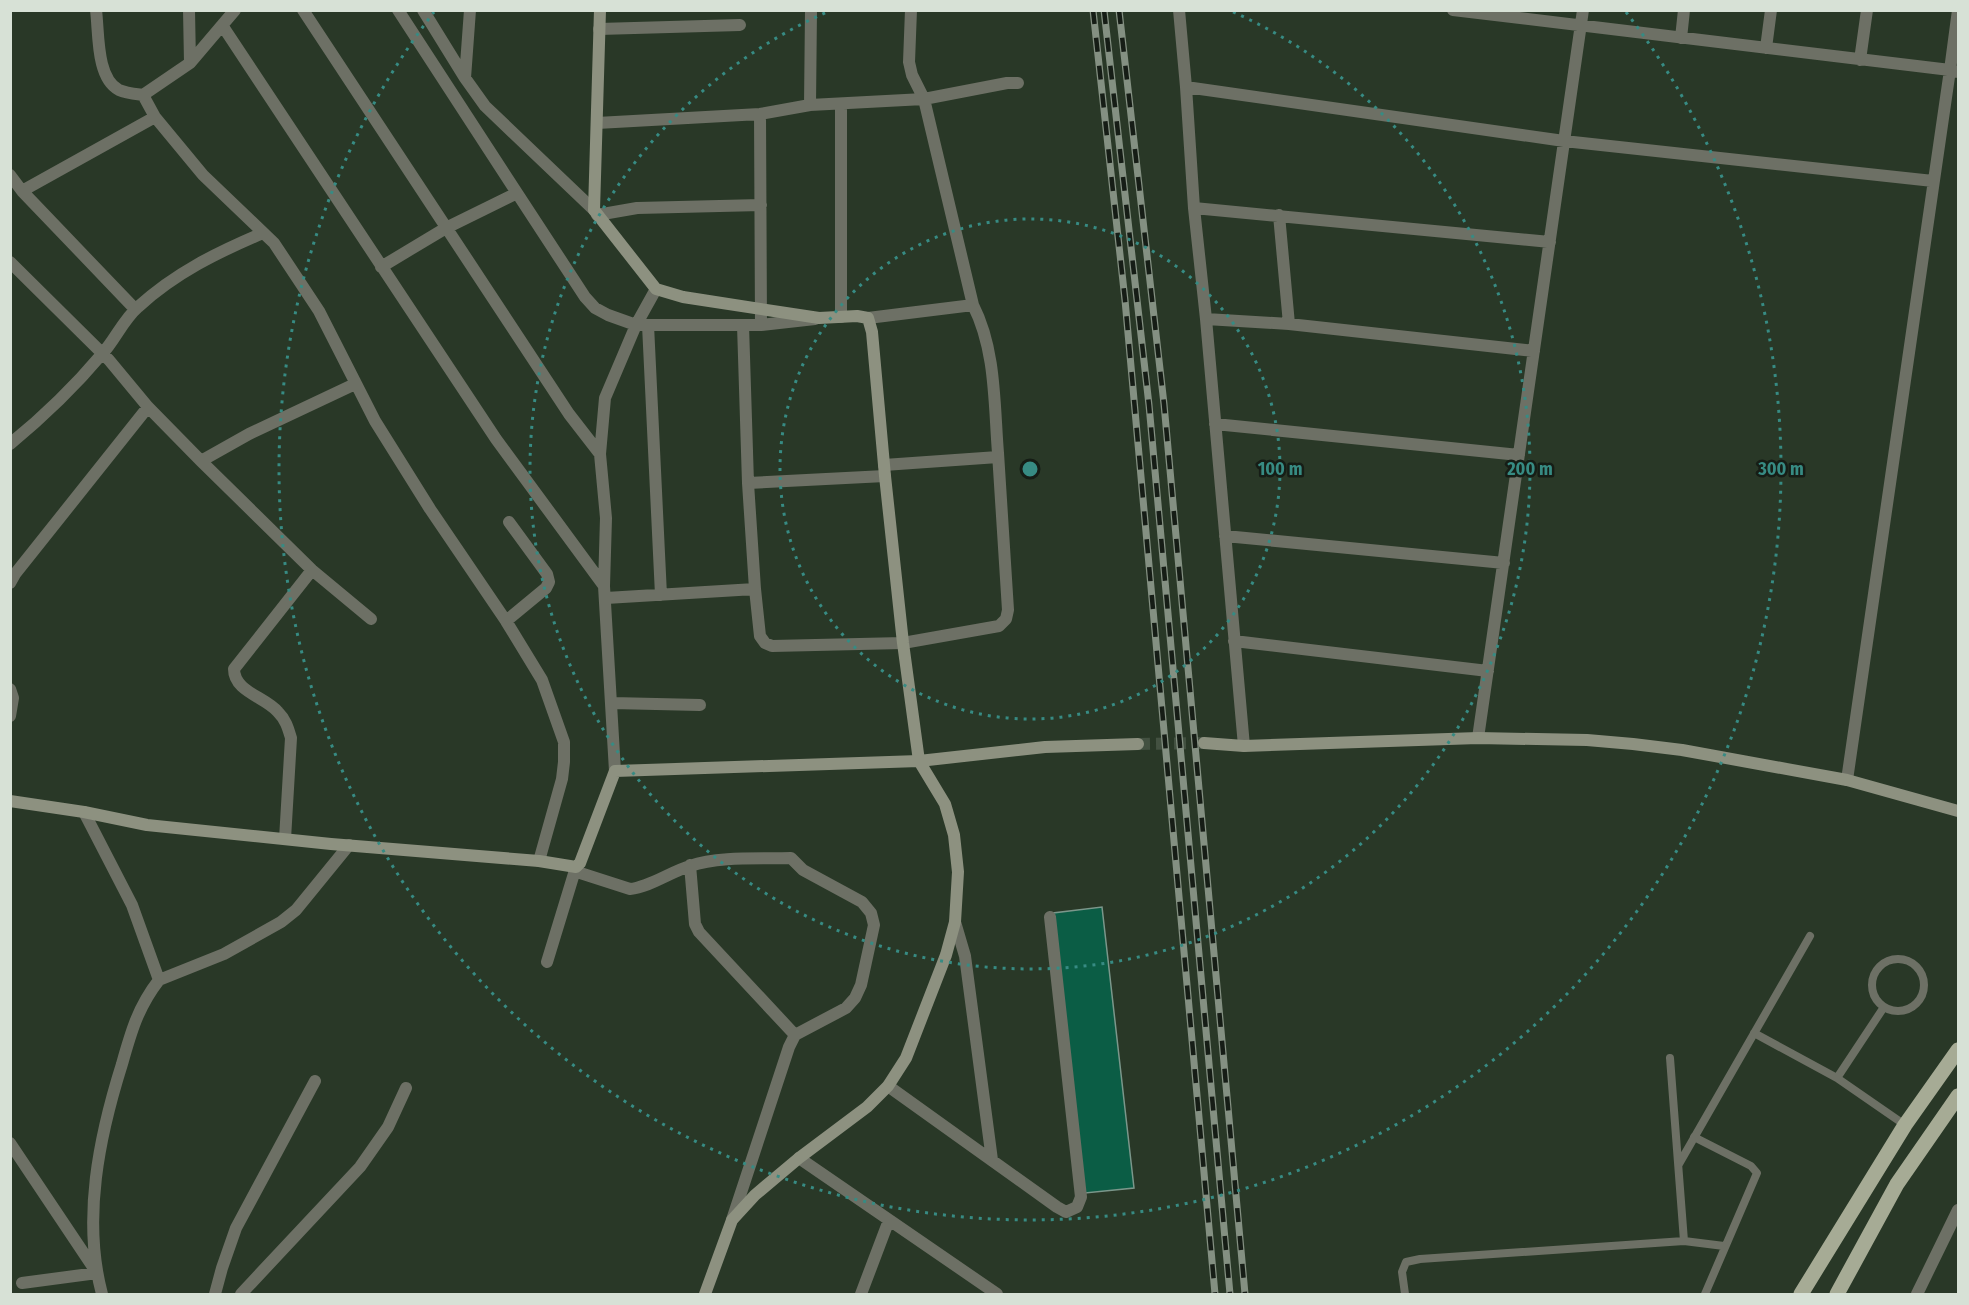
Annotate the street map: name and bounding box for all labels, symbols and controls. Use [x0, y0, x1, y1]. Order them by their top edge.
text: 100 m [1258, 458, 1302, 480]
text: 200 m [1506, 458, 1553, 480]
text: 300 m [1757, 458, 1804, 480]
centre of rings [1020, 459, 1040, 479]

